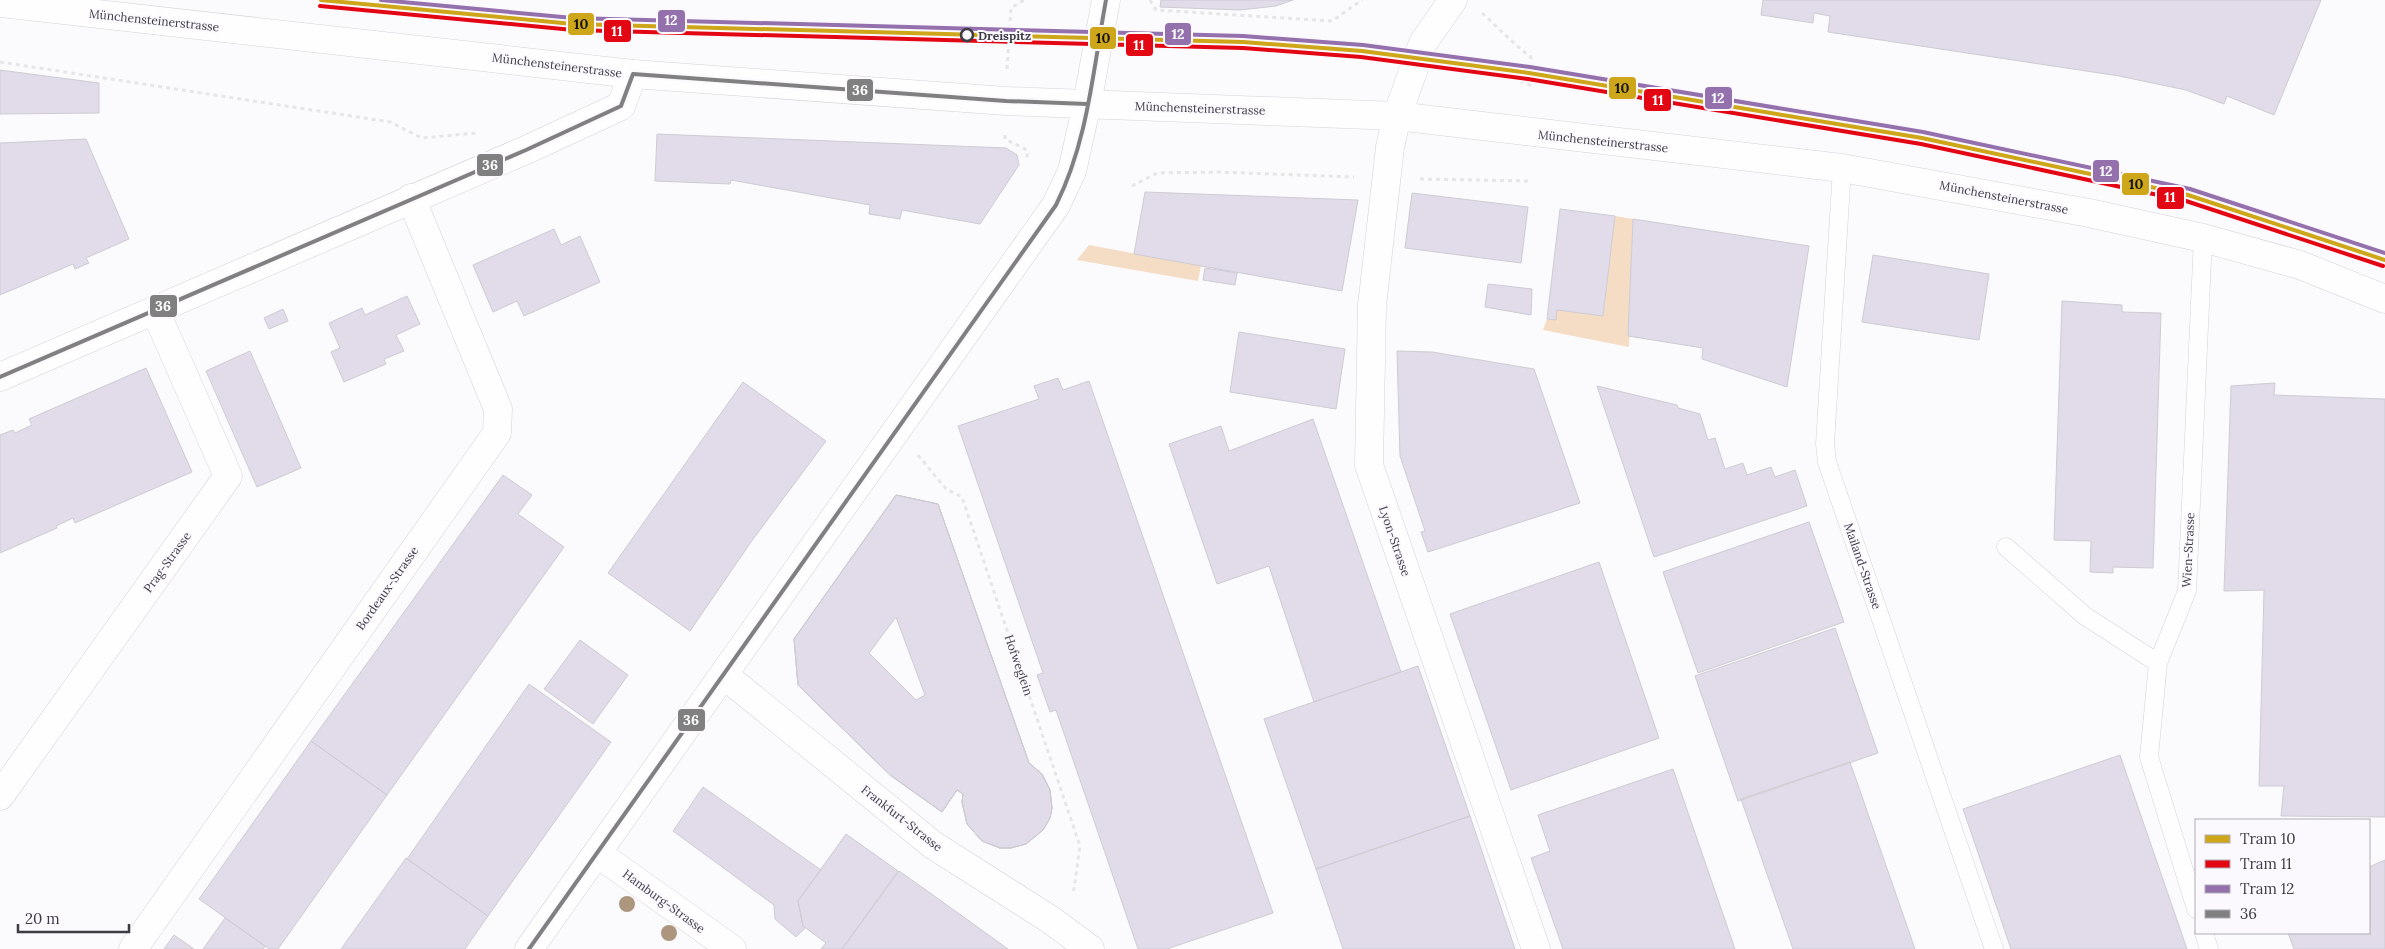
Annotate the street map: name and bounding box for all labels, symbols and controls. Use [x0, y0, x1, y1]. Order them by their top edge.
street label: Münchensteinerstrasse [88, 6, 220, 34]
line badge: 12 [657, 9, 686, 33]
text: 12 [664, 11, 678, 29]
line badge: 10 [567, 12, 595, 36]
text: 10 [574, 15, 588, 33]
line badge: 11 [603, 19, 632, 43]
text: 11 [611, 22, 623, 40]
line badge: 12 [1164, 22, 1192, 46]
text: 12 [1171, 25, 1185, 43]
line badge: 10 [1089, 26, 1117, 50]
marker: Dreispitz [960, 28, 974, 42]
place label: Dreispitz [978, 28, 1031, 43]
text: 10 [1096, 29, 1110, 47]
line badge: 11 [1125, 33, 1154, 57]
text: 11 [1133, 36, 1145, 54]
street label: Münchensteinerstrasse [491, 50, 623, 80]
line badge: 10 [1608, 76, 1637, 100]
line badge: 36 [846, 78, 874, 102]
text: 10 [1615, 79, 1629, 97]
text: 36 [852, 81, 868, 99]
line badge: 12 [1704, 86, 1733, 110]
line badge: 11 [1643, 88, 1672, 112]
text: 12 [1711, 89, 1725, 107]
text: 11 [1652, 91, 1664, 109]
street label: Münchensteinerstrasse [1134, 98, 1266, 118]
street label: Münchensteinerstrasse [1537, 127, 1669, 155]
line badge: 36 [476, 153, 504, 177]
text: 36 [482, 156, 498, 174]
line badge: 12 [2092, 159, 2120, 183]
text: 12 [2099, 162, 2113, 180]
line badge: 10 [2121, 172, 2150, 196]
text: 10 [2129, 175, 2143, 193]
street label: Münchensteinerstrasse [1938, 177, 2070, 217]
line badge: 11 [2156, 186, 2185, 210]
text: 11 [2164, 188, 2176, 206]
line badge: 36 [149, 294, 178, 318]
text: 36 [155, 297, 171, 315]
street label: Lyon-Strasse [1376, 504, 1414, 579]
street label: Wien-Strasse [2179, 512, 2197, 588]
street label: Mailand-Strasse [1841, 521, 1885, 612]
street label: Prag-Strasse [140, 528, 194, 595]
street label: Bordeaux-Strasse [353, 543, 422, 633]
street label: Hofweglein [1002, 632, 1036, 698]
line badge: 36 [677, 708, 706, 732]
text: 36 [683, 711, 699, 729]
street label: Frankfurt-Strasse [859, 782, 946, 855]
legend [2195, 819, 2370, 934]
text: Tram 10 [2240, 829, 2296, 848]
text: Tram 11 [2240, 854, 2292, 873]
street label: Hamburg-Strasse [620, 866, 709, 936]
text: Tram 12 [2240, 879, 2294, 898]
scale bar [18, 902, 129, 934]
text: 36 [2240, 904, 2257, 923]
text: 20 m [25, 909, 60, 928]

